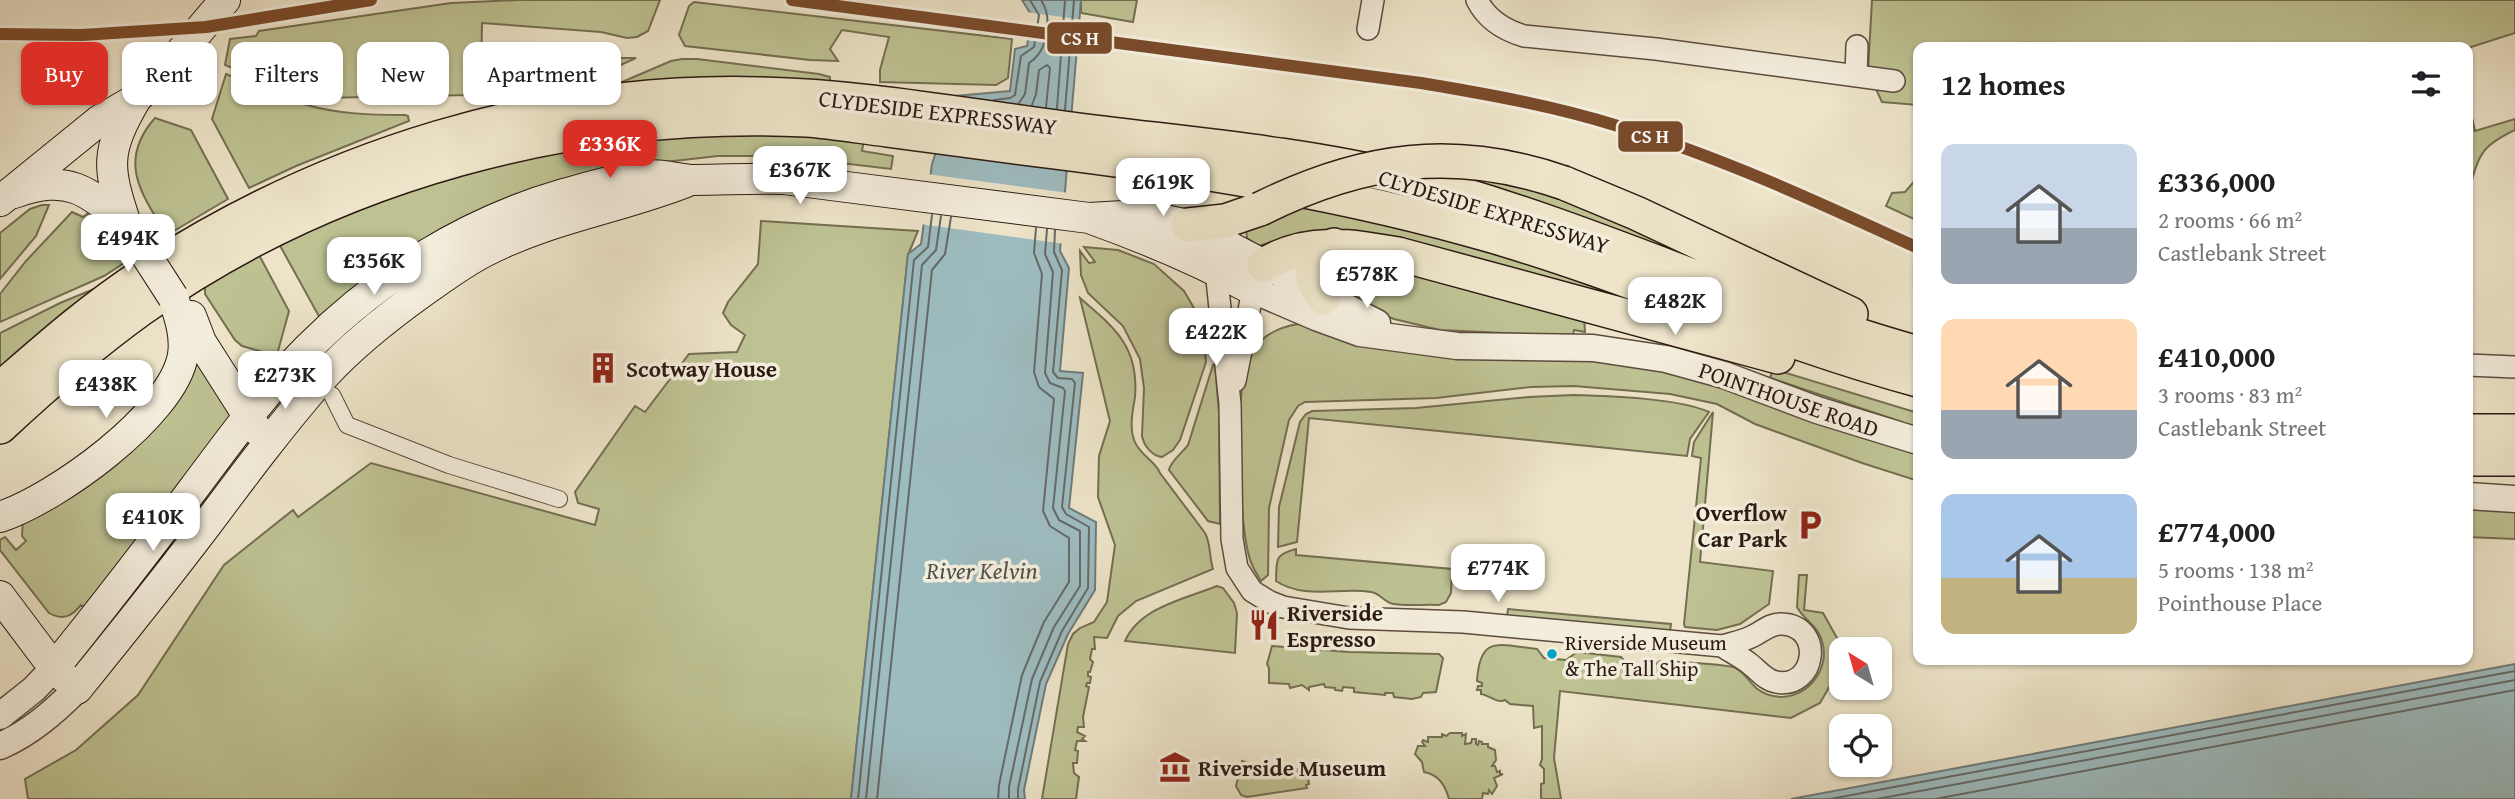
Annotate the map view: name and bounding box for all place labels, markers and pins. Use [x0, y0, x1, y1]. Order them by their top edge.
pin: £336K [561, 120, 659, 180]
pin: £367K [751, 146, 849, 206]
pin: £619K [1114, 158, 1212, 218]
pin: £494K [79, 215, 177, 274]
pin: £356K [325, 238, 423, 297]
pin: £578K [1318, 250, 1416, 310]
pin: £482K [1626, 278, 1724, 337]
pin: £422K [1167, 308, 1265, 368]
building icon: Scotway House [586, 351, 620, 385]
pin: £273K [236, 352, 334, 411]
place label: Scotway House [626, 352, 777, 385]
pin: £438K [57, 360, 155, 420]
pin: £410K [104, 494, 202, 553]
place label: Overflow Car Park [1696, 496, 1788, 555]
parking icon: Overflow Car Park [1793, 508, 1827, 542]
pin: £774K [1449, 544, 1547, 604]
place label: Riverside Espresso [1287, 596, 1383, 655]
restaurant icon: Riverside Espresso [1247, 608, 1281, 642]
place label: Riverside Museum & The Tall Ship [1565, 627, 1727, 684]
marker: Riverside Museum & The Tall Ship [1545, 647, 1559, 661]
museum icon: Riverside Museum [1158, 750, 1192, 784]
place label: Riverside Museum [1198, 751, 1386, 784]

